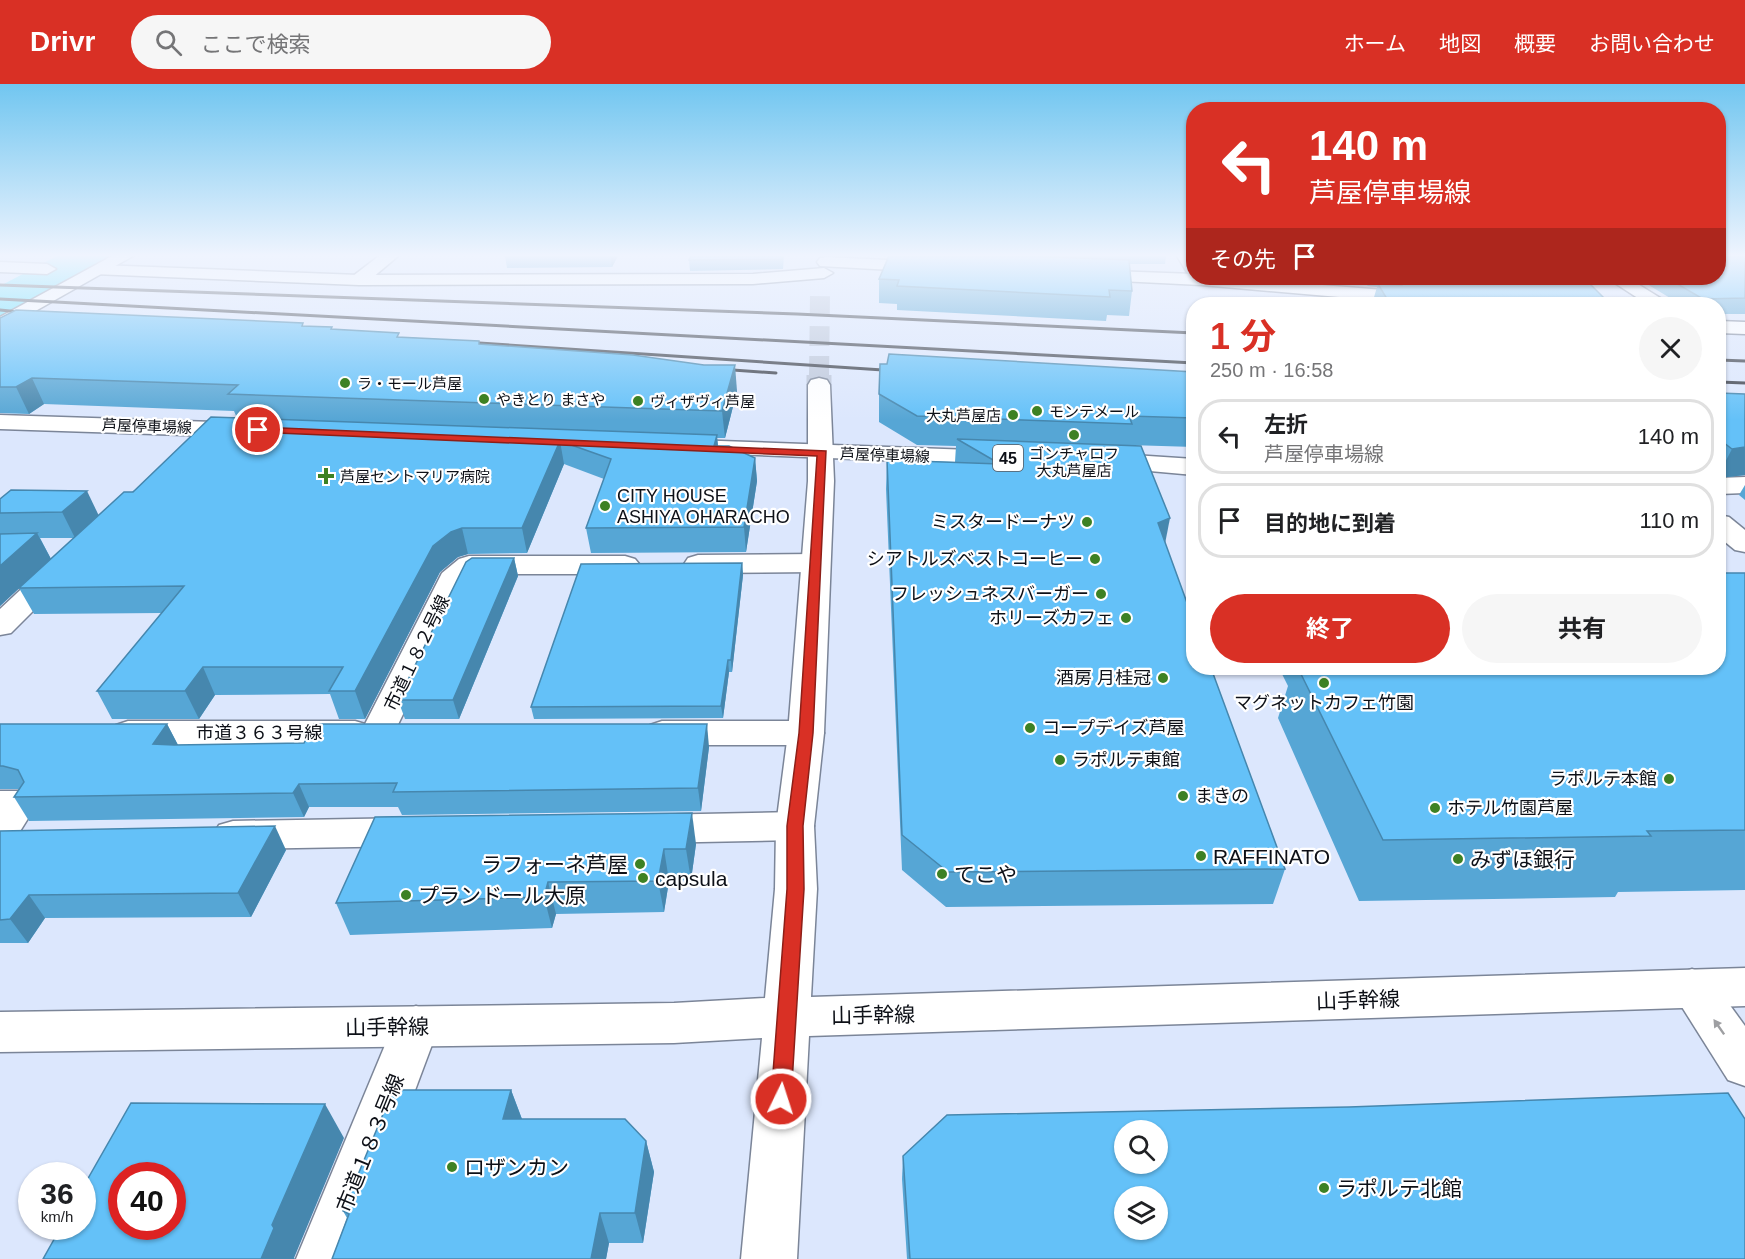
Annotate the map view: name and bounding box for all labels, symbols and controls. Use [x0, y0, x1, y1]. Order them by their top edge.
search box [131, 15, 551, 69]
text: Drivr [30, 26, 95, 57]
icon: search [152, 26, 185, 59]
text: ここで検索 [200, 32, 310, 57]
text: ホーム [1344, 32, 1406, 55]
text: 地図 [1439, 32, 1481, 55]
text: 概要 [1514, 32, 1556, 55]
text: お問い合わせ [1589, 32, 1715, 55]
text: 140 m [1309, 122, 1428, 169]
icon: left [1210, 126, 1288, 204]
text: 芦屋停車場線 [1309, 178, 1471, 208]
icon: arrive [1288, 240, 1321, 273]
text: その先 [1210, 247, 1276, 272]
text: 1 分 [1210, 316, 1276, 357]
button: close [1639, 317, 1702, 380]
text: 250 m · 16:58 [1210, 359, 1333, 381]
place label: ラ・モール芦屋 [357, 375, 462, 392]
marker: ラ・モール芦屋 [338, 376, 352, 390]
place label: やきとり まさや [496, 391, 605, 408]
marker: やきとり まさや [477, 392, 491, 406]
place label: ヴィザヴィ芦屋 [650, 393, 755, 410]
marker: ヴィザヴィ芦屋 [631, 394, 645, 408]
place label: モンテメール [1049, 403, 1139, 420]
pin [232, 404, 283, 455]
marker: モンテメール [1030, 404, 1044, 418]
place label: 大丸芦屋店 [926, 407, 1001, 424]
marker: 大丸芦屋店 [1006, 408, 1020, 422]
text: 左折 [1264, 412, 1308, 437]
icon: arrive [241, 413, 274, 446]
street label: 芦屋停車場線 [102, 416, 192, 436]
icon: left [1213, 420, 1246, 453]
text: 140 m [1638, 424, 1699, 449]
marker: ゴンチャロフ 大丸芦屋店 [1067, 428, 1081, 442]
text: 芦屋停車場線 [1264, 443, 1384, 465]
street label: 芦屋停車場線 [840, 445, 930, 465]
road number: 45 [993, 445, 1023, 471]
place label: ゴンチャロフ 大丸芦屋店 [1029, 445, 1119, 479]
marker: 芦屋セントマリア病院 [317, 467, 335, 485]
place label: 芦屋セントマリア病院 [340, 468, 490, 485]
place label: CITY HOUSE ASHIYA OHARACHO [617, 486, 790, 527]
marker: CITY HOUSE ASHIYA OHARACHO [598, 499, 612, 513]
icon: arrive [1213, 504, 1246, 537]
text: 110 m [1639, 508, 1699, 533]
text: 目的地に到着 [1264, 511, 1396, 536]
place label: ミスタードーナツ [931, 512, 1075, 532]
marker: ミスタードーナツ [1080, 515, 1094, 529]
place label: シアトルズベストコーヒー [867, 549, 1083, 569]
marker: シアトルズベストコーヒー [1088, 552, 1102, 566]
place label: フレッシュネスバーガー [891, 584, 1089, 604]
marker: フレッシュネスバーガー [1094, 587, 1108, 601]
street label: 市道１８２号線 [380, 592, 454, 714]
button: 終了 [1210, 594, 1450, 663]
button: 共有 [1462, 594, 1702, 663]
place label: ホリーズカフェ [989, 608, 1114, 628]
marker: ホリーズカフェ [1119, 611, 1133, 625]
place label: 酒房 月桂冠 [1056, 668, 1151, 688]
marker: 酒房 月桂冠 [1156, 671, 1170, 685]
marker: マグネットカフェ竹園 [1317, 676, 1331, 690]
place label: マグネットカフェ竹園 [1234, 693, 1414, 713]
place label: コープデイズ芦屋 [1042, 718, 1184, 738]
marker: コープデイズ芦屋 [1023, 721, 1037, 735]
street label: 市道３６３号線 [196, 723, 322, 743]
place label: ラポルテ東館 [1072, 750, 1180, 770]
marker: ラポルテ東館 [1053, 753, 1067, 767]
place label: ラポルテ本館 [1549, 769, 1657, 789]
marker: ラポルテ本館 [1662, 772, 1676, 786]
place label: まきの [1195, 786, 1249, 806]
marker: まきの [1176, 789, 1190, 803]
place label: ホテル竹園芦屋 [1447, 798, 1573, 818]
marker: ホテル竹園芦屋 [1428, 801, 1442, 815]
place label: RAFFINATO [1213, 845, 1330, 868]
place label: みずほ銀行 [1470, 848, 1575, 871]
marker: RAFFINATO [1194, 849, 1208, 863]
marker: みずほ銀行 [1451, 852, 1465, 866]
place label: ラフォーネ芦屋 [481, 853, 628, 876]
marker: ラフォーネ芦屋 [633, 857, 647, 871]
place label: てこや [954, 863, 1017, 886]
place label: capsula [655, 867, 728, 890]
marker: てこや [935, 867, 949, 881]
marker: capsula [636, 871, 650, 885]
place label: プランドール大原 [418, 884, 586, 907]
marker: プランドール大原 [399, 888, 413, 902]
street label: 山手幹線 [1316, 987, 1400, 1013]
street label: 山手幹線 [831, 1003, 915, 1027]
street label: 山手幹線 [345, 1015, 429, 1039]
one-way arrow [1713, 1019, 1725, 1035]
position arrow [749, 1067, 813, 1131]
street label: 市道１８３号線 [332, 1071, 408, 1215]
map controls [1114, 1120, 1168, 1240]
button: search [1114, 1120, 1168, 1174]
place label: ロザンカン [464, 1156, 569, 1179]
marker: ロザンカン [445, 1160, 459, 1174]
speed limit sign: 40 [108, 1162, 186, 1240]
text: 36 [40, 1177, 74, 1210]
place label: ラポルテ北館 [1336, 1177, 1462, 1200]
marker: ラポルテ北館 [1317, 1181, 1331, 1195]
button: layers [1114, 1186, 1168, 1240]
text: km/h [41, 1208, 73, 1225]

